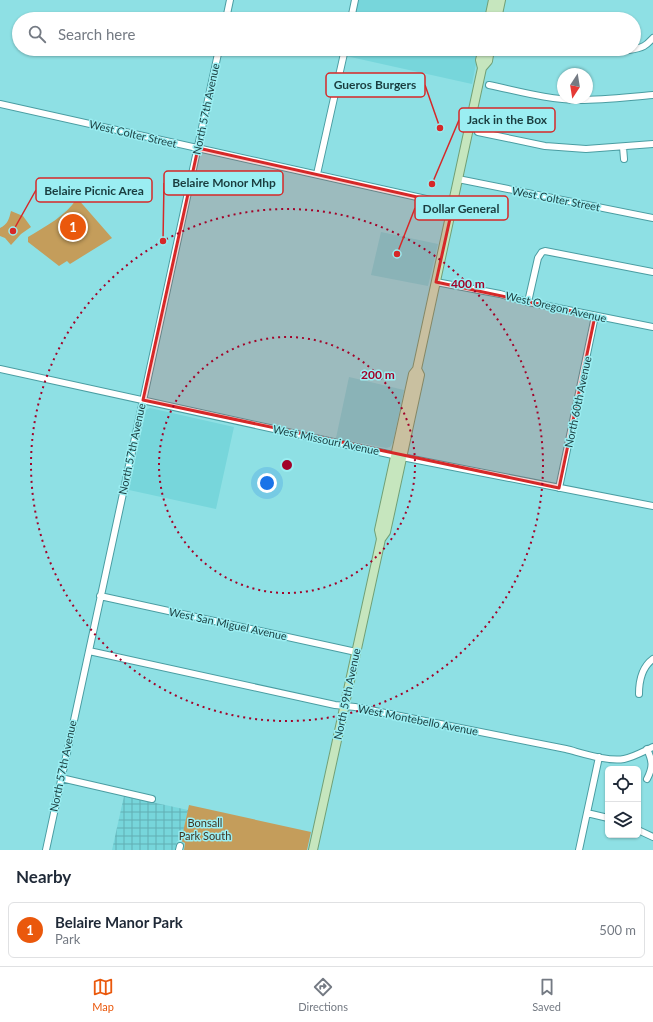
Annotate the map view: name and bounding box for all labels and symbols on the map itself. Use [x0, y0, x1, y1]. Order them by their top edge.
street label: North 57th Avenue [189, 62, 222, 156]
north arrow [557, 68, 593, 104]
callout: Gueros Burgers [326, 73, 425, 97]
text: Gueros Burgers [334, 77, 416, 92]
callout: Jack in the Box [459, 108, 555, 132]
text: Jack in the Box [467, 112, 548, 127]
street label: West Colter Street [88, 117, 178, 150]
callout: Belaire Monor Mhp [164, 171, 283, 195]
text: Belaire Monor Mhp [172, 175, 276, 190]
callout: Belaire Picnic Area [36, 178, 152, 202]
text: Belaire Picnic Area [44, 183, 144, 198]
street label: West Colter Street [511, 184, 601, 213]
callout: Dollar General [415, 196, 508, 220]
text: Dollar General [423, 201, 499, 216]
pin: 1 [60, 212, 86, 242]
text: 400 m [451, 276, 485, 291]
street label: West Oregon Avenue [504, 289, 608, 325]
street label: North 60th Avenue [561, 355, 594, 449]
text: 200 m [361, 367, 395, 382]
street label: North 57th Avenue [115, 402, 148, 496]
street label: West Missouri Avenue [272, 422, 381, 457]
centre of rings [280, 458, 294, 472]
your location [257, 473, 277, 493]
street label: West San Miguel Avenue [168, 605, 288, 642]
street label: North 59th Avenue [330, 647, 363, 741]
street label: West Montebello Avenue [357, 701, 480, 738]
street label: North 57th Avenue [46, 719, 79, 813]
park label: Bonsall Park South [179, 816, 231, 842]

